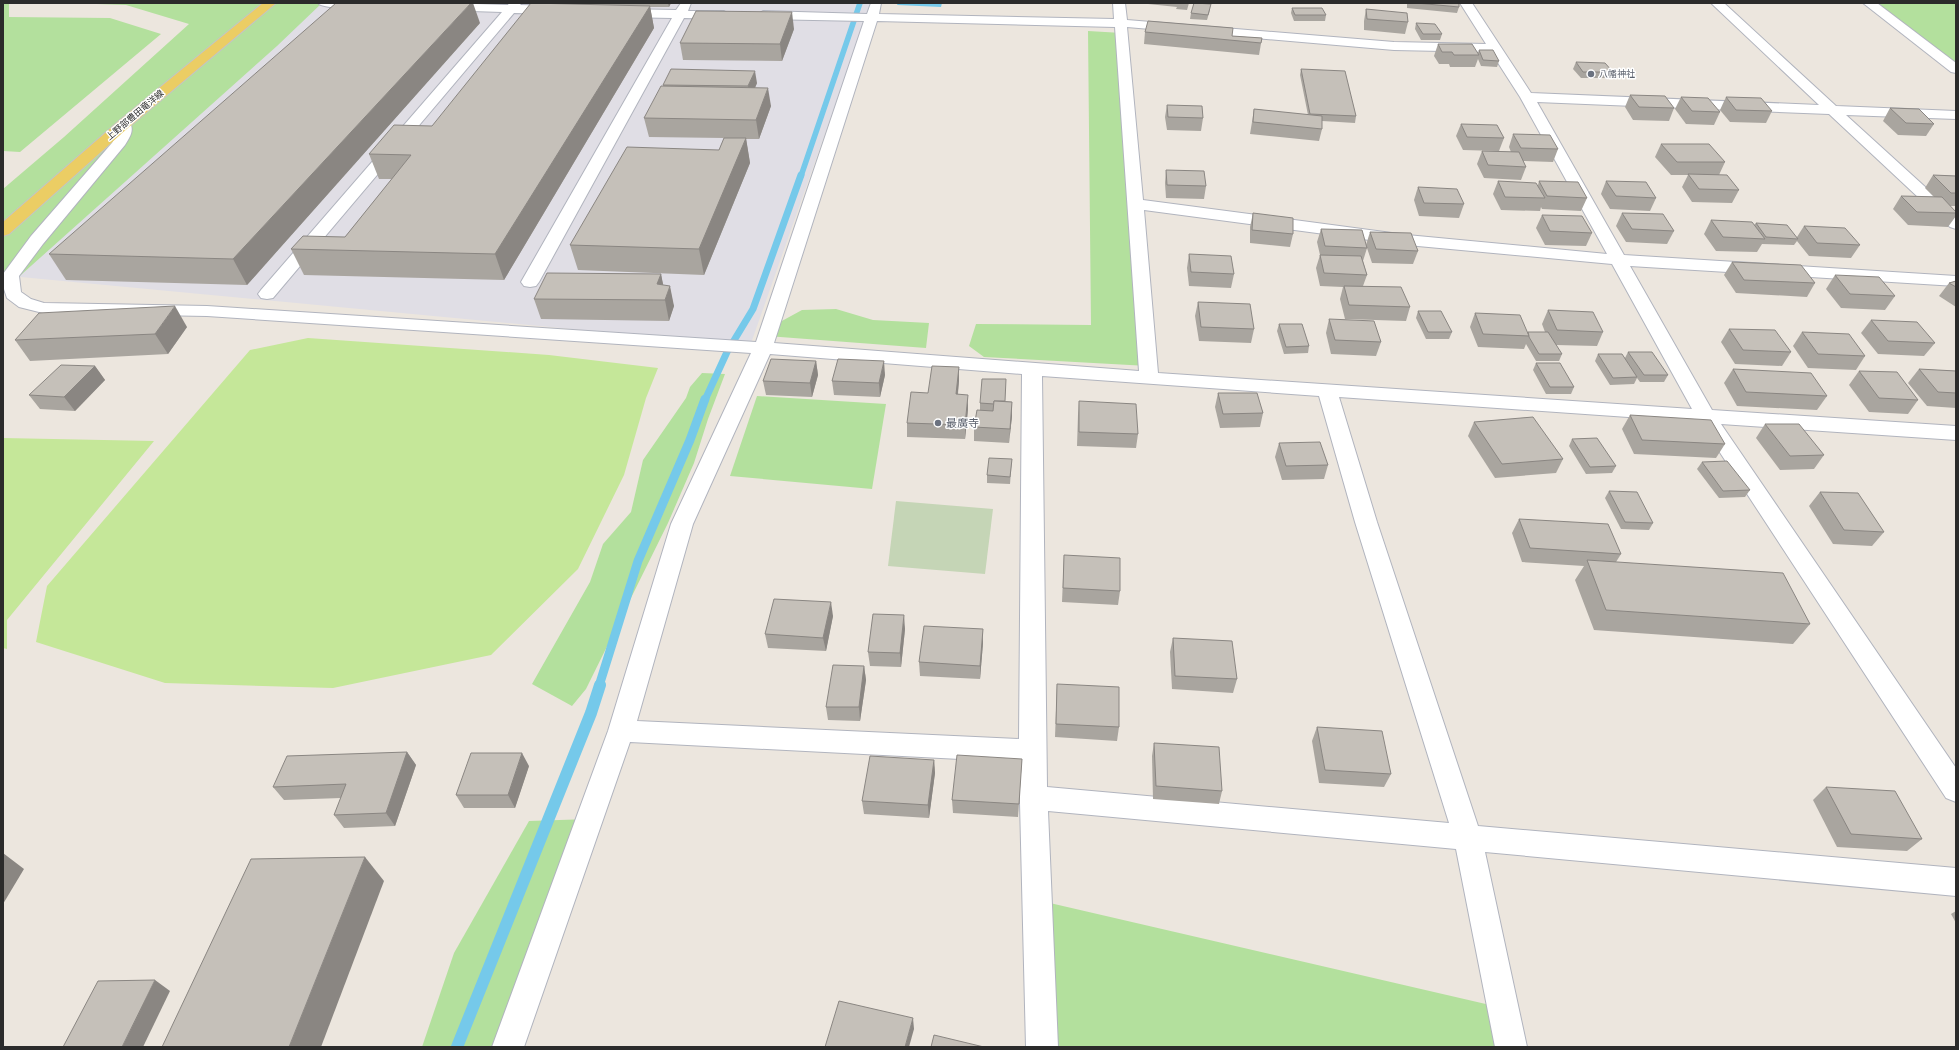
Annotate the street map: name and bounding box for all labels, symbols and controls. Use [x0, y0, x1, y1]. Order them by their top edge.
marker: 八幡神社 [1586, 69, 1596, 79]
place label: 八幡神社 [1599, 69, 1635, 79]
street label: 上野部豊田竜洋線 [104, 87, 167, 142]
place label: 最廣寺 [946, 417, 979, 430]
marker: 最廣寺 [933, 418, 943, 428]

